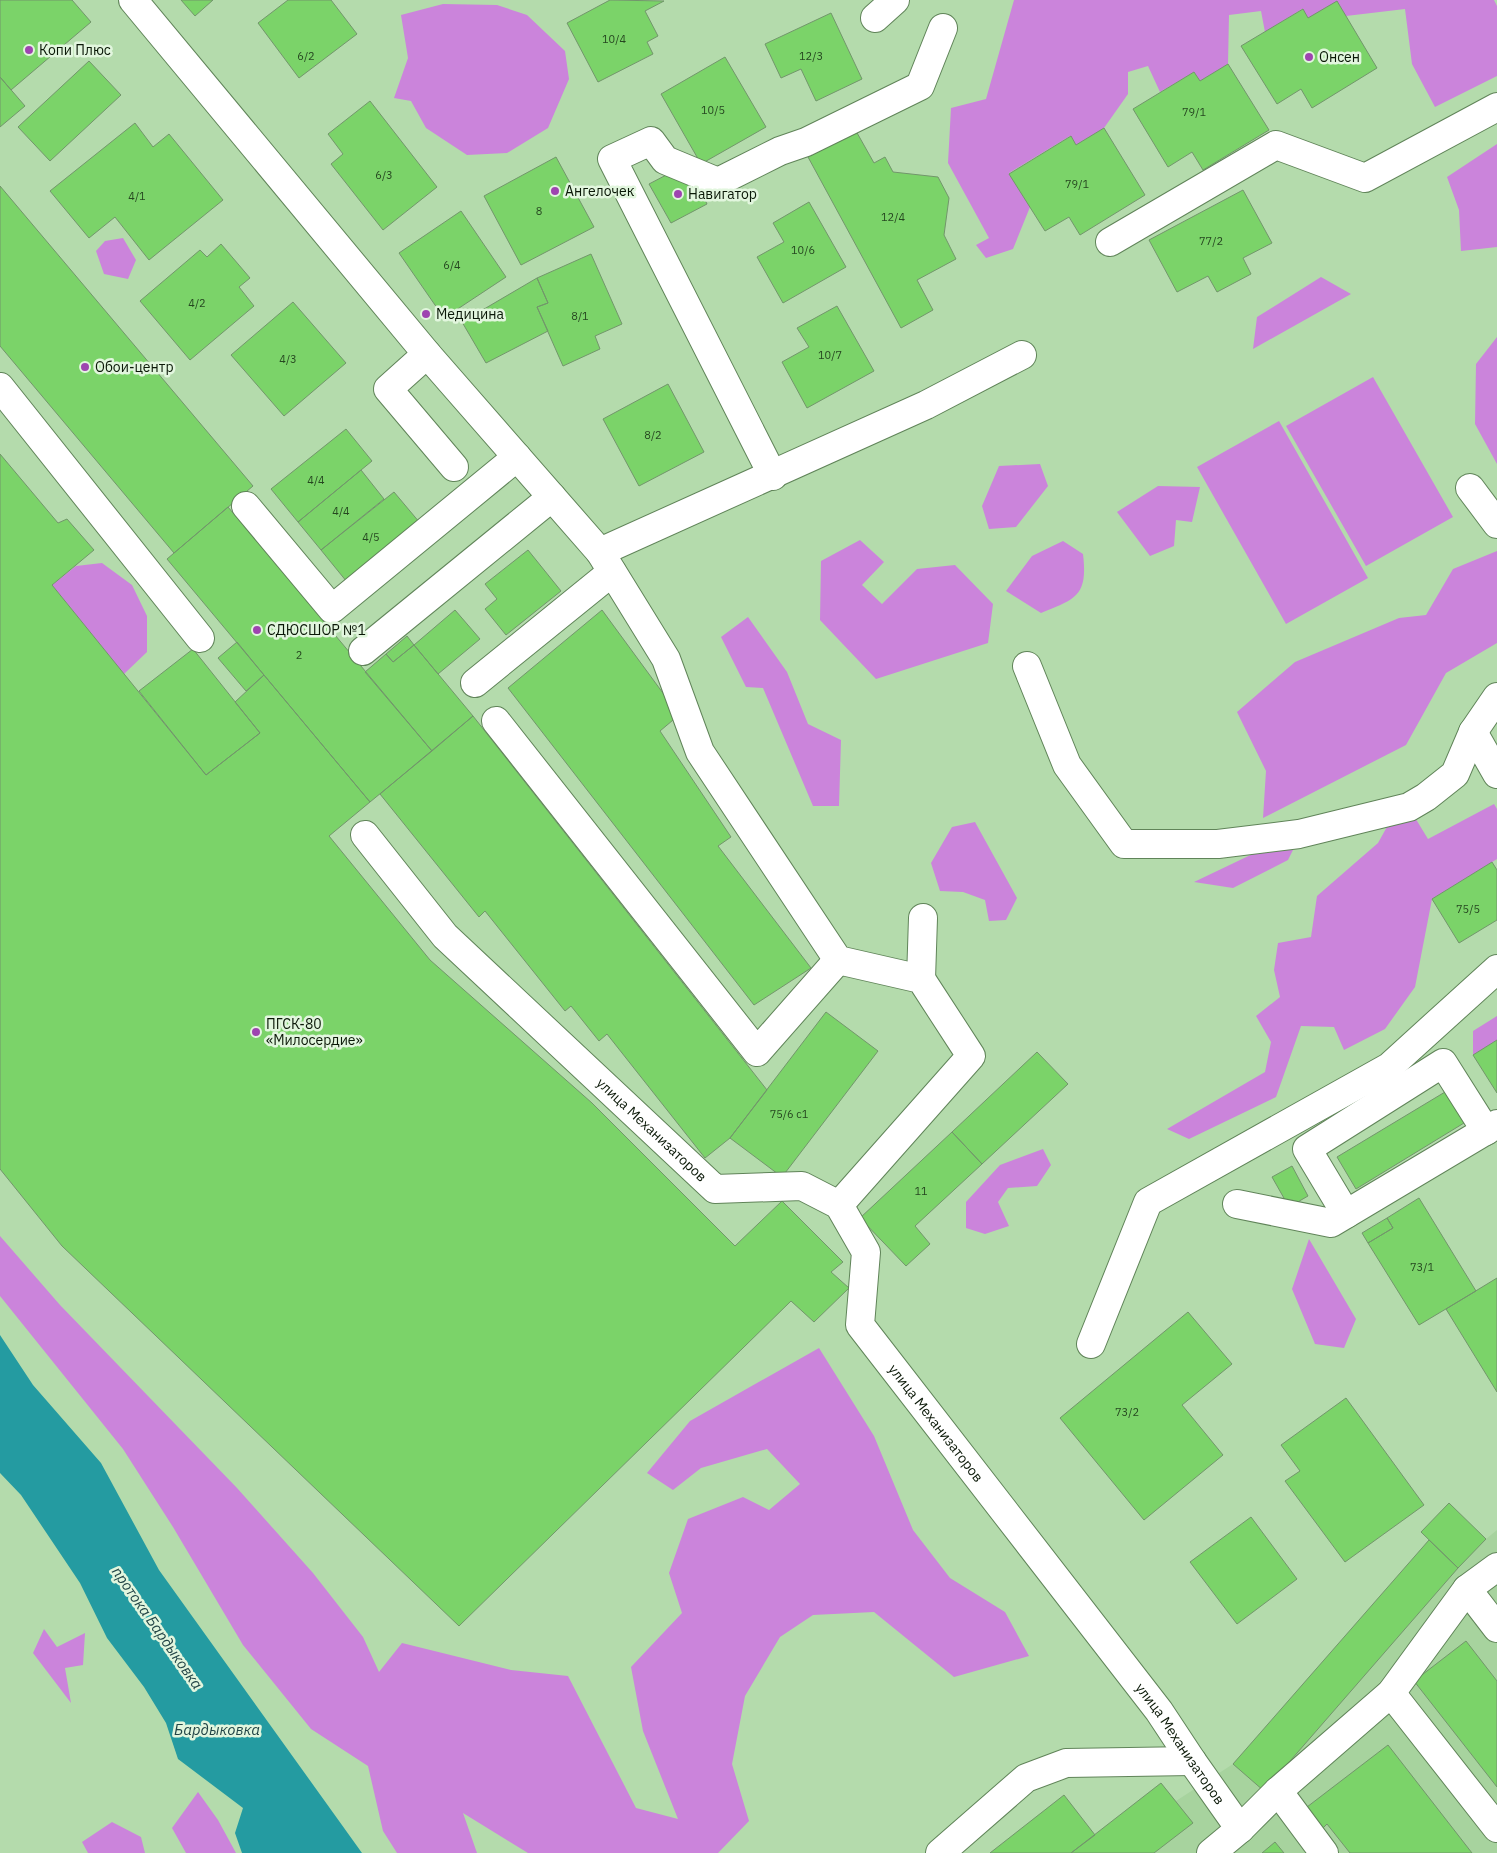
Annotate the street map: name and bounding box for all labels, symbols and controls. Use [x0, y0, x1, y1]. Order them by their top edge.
house number: 10/4 [602, 32, 626, 46]
place label: Копи Плюс [39, 41, 111, 59]
marker: Копи Плюс [23, 44, 35, 56]
place label: Онсен [1319, 48, 1360, 66]
house number: 6/2 [297, 49, 315, 63]
house number: 12/3 [799, 49, 823, 63]
marker: Онсен [1303, 51, 1315, 63]
house number: 10/5 [701, 103, 725, 117]
house number: 79/1 [1182, 105, 1206, 119]
house number: 6/3 [375, 168, 393, 182]
house number: 79/1 [1065, 177, 1089, 191]
place label: Ангелочек [565, 182, 635, 200]
marker: Ангелочек [549, 185, 561, 197]
place label: Навигатор [688, 185, 757, 203]
marker: Навигатор [672, 188, 684, 200]
house number: 4/1 [128, 189, 146, 203]
house number: 8 [536, 204, 542, 218]
house number: 12/4 [881, 210, 905, 224]
house number: 77/2 [1199, 234, 1223, 248]
house number: 10/6 [791, 243, 815, 257]
house number: 6/4 [443, 258, 461, 272]
house number: 4/2 [188, 296, 206, 310]
place label: Медицина [436, 305, 505, 323]
marker: Медицина [420, 308, 432, 320]
house number: 8/1 [571, 309, 589, 323]
house number: 10/7 [818, 348, 842, 362]
house number: 4/3 [279, 352, 297, 366]
place label: Обои-центр [95, 358, 174, 376]
marker: Обои-центр [79, 361, 91, 373]
house number: 8/2 [644, 428, 662, 442]
house number: 4/4 [307, 473, 325, 487]
house number: 4/4 [332, 504, 350, 518]
house number: 4/5 [362, 530, 380, 544]
place label: СДЮСШОР №1 [267, 621, 366, 639]
marker: СДЮСШОР №1 [251, 624, 263, 636]
house number: 2 [296, 648, 302, 662]
house number: 75/5 [1456, 902, 1480, 916]
place label: ПГСК-80 «Милосердие» [266, 1015, 363, 1049]
marker: ПГСК-80 «Милосердие» [250, 1026, 262, 1038]
street label: улица Механизаторов [593, 1074, 710, 1186]
house number: 75/6 с1 [770, 1107, 809, 1121]
house number: 11 [914, 1184, 928, 1198]
house number: 73/1 [1410, 1260, 1434, 1274]
street label: улица Механизаторов [885, 1361, 987, 1486]
house number: 73/2 [1115, 1405, 1139, 1419]
water label: протока Бардыковка [108, 1563, 207, 1693]
street label: улица Механизаторов [1131, 1679, 1229, 1808]
water label: Бардыковка [174, 1720, 260, 1739]

